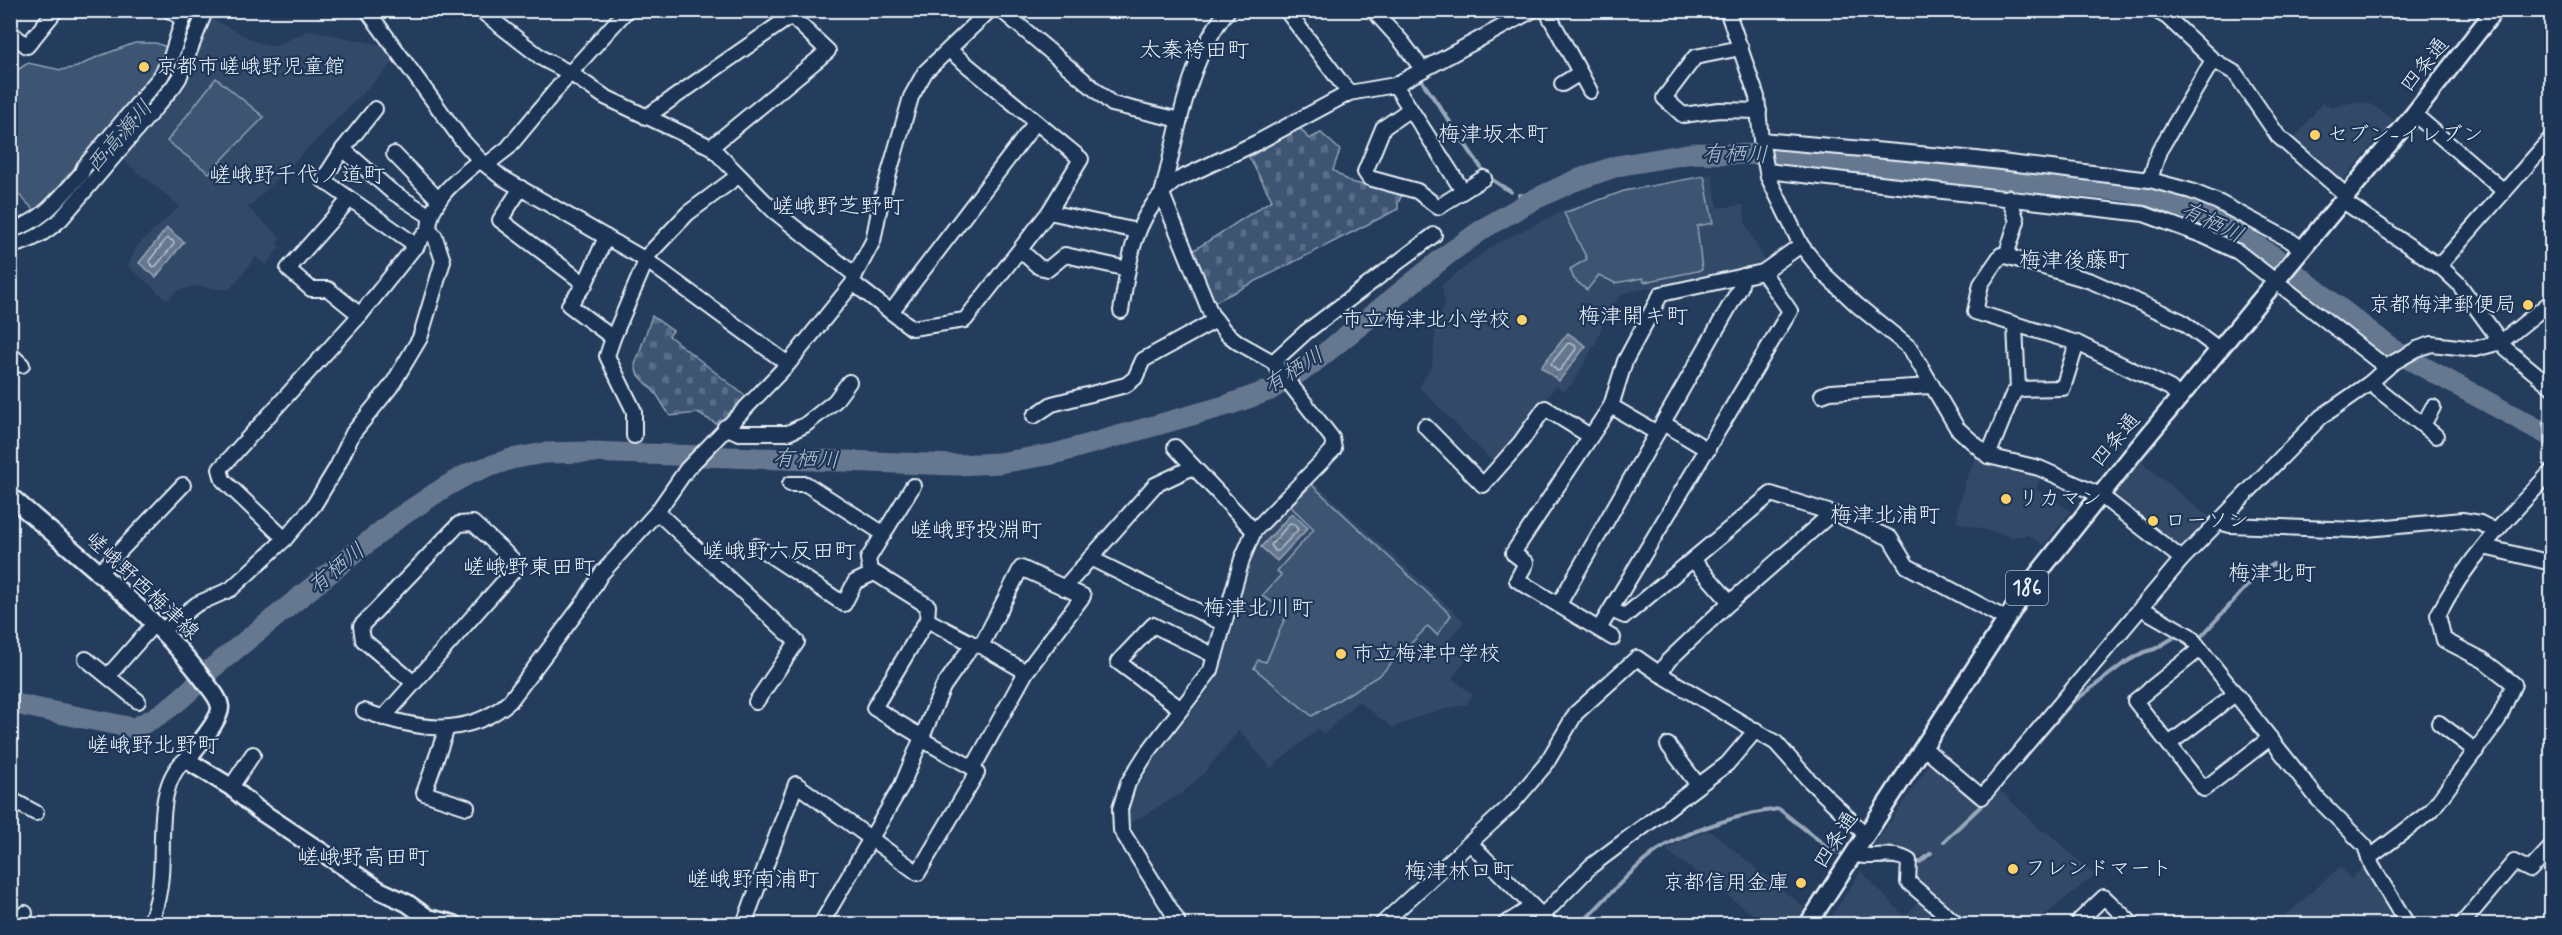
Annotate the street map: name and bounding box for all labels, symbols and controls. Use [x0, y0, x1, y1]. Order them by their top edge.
street label: 四条通 [2394, 32, 2456, 98]
district label: 太秦袴田町 [1139, 37, 1249, 65]
place label: 京都市嵯峨野児童館 [156, 53, 345, 81]
marker: 京都市嵯峨野児童館 [137, 60, 151, 74]
water label: 西高瀬川 [81, 95, 159, 179]
district label: 梅津坂本町 [1438, 121, 1548, 149]
place label: セブン-イレブン [2327, 121, 2483, 149]
marker: セブン-イレブン [2308, 128, 2322, 142]
water label: 有栖川 [1702, 140, 1768, 170]
district label: 嵯峨野千代ノ道町 [209, 162, 385, 190]
district label: 嵯峨野芝野町 [772, 193, 904, 221]
water label: 有栖川 [2176, 196, 2248, 250]
district label: 梅津後藤町 [2019, 247, 2129, 275]
place label: 京都梅津郵便局 [2369, 291, 2516, 319]
marker: 京都梅津郵便局 [2521, 298, 2535, 312]
district label: 梅津開キ町 [1578, 303, 1688, 331]
place label: 市立梅津北小学校 [1342, 306, 1510, 334]
marker: 市立梅津北小学校 [1515, 313, 1529, 327]
water label: 有栖川 [1259, 342, 1329, 400]
street label: 四条通 [2085, 407, 2147, 473]
water label: 有栖川 [773, 445, 839, 475]
place label: リカマン [2018, 485, 2102, 513]
marker: リカマン [1999, 492, 2013, 506]
district label: 梅津北浦町 [1830, 502, 1940, 530]
place label: ローソン [2165, 507, 2249, 535]
marker: ローソン [2146, 514, 2160, 528]
district label: 嵯峨野投淵町 [910, 517, 1042, 545]
street label: 嵯峨野西梅津線 [79, 526, 205, 646]
water label: 有栖川 [303, 537, 371, 601]
district label: 嵯峨野六反田町 [702, 538, 856, 566]
district label: 嵯峨野東田町 [463, 554, 595, 582]
district label: 梅津北町 [2228, 560, 2316, 588]
road number: 186 [2006, 571, 2048, 605]
district label: 梅津北川町 [1203, 595, 1313, 623]
place label: 市立梅津中学校 [1353, 640, 1500, 668]
marker: 市立梅津中学校 [1334, 647, 1348, 661]
district label: 嵯峨野北野町 [87, 732, 219, 760]
street label: 四条通 [1807, 806, 1865, 874]
district label: 嵯峨野高田町 [297, 844, 429, 872]
place label: フレンドマート [2025, 855, 2172, 883]
district label: 梅津林口町 [1404, 858, 1514, 886]
marker: フレンドマート [2006, 862, 2020, 876]
district label: 嵯峨野南浦町 [687, 866, 819, 894]
place label: 京都信用金庫 [1663, 869, 1789, 897]
marker: 京都信用金庫 [1794, 876, 1808, 890]

